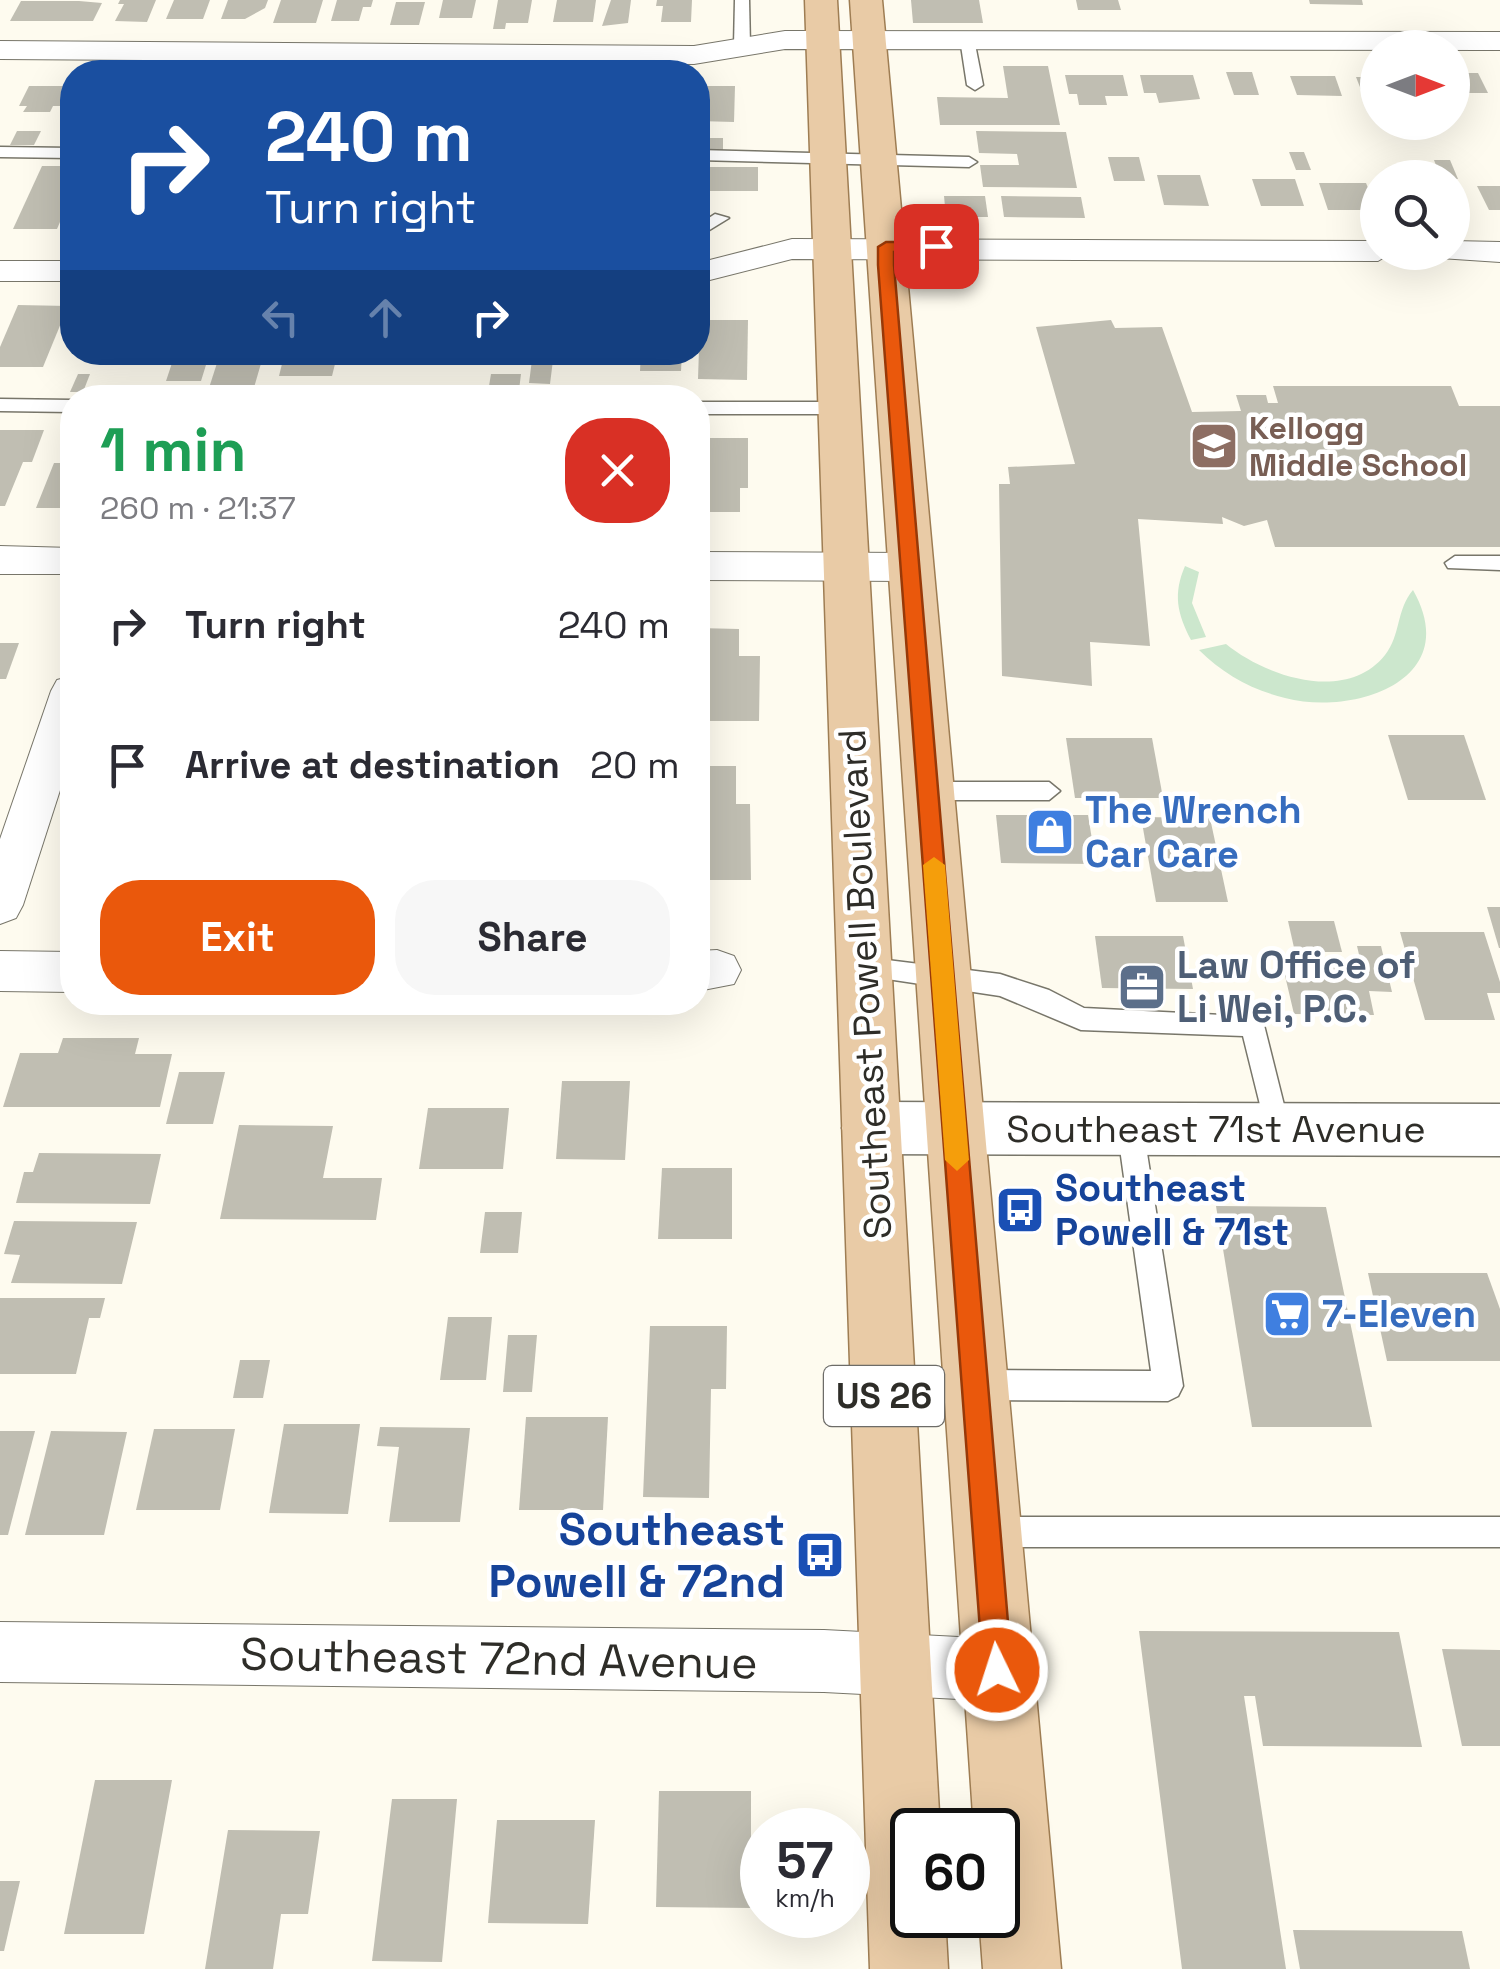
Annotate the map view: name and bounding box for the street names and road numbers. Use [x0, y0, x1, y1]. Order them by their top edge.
street label: Southeast Powell Boulevard [828, 728, 902, 1240]
street label: Southeast 71st Avenue [1006, 1105, 1426, 1153]
road number: US 26 [824, 1366, 944, 1426]
street label: Southeast 72nd Avenue [240, 1625, 758, 1692]

